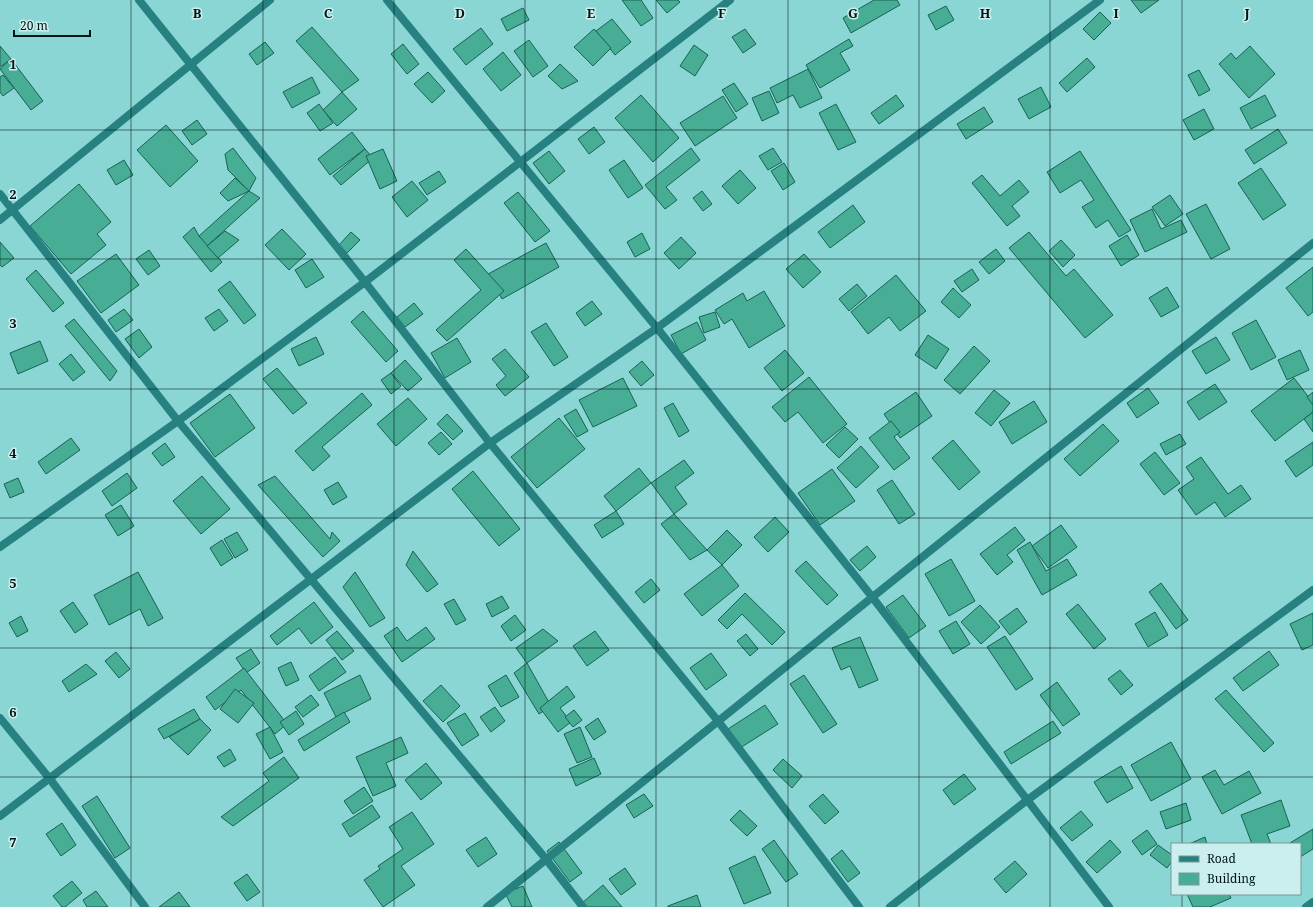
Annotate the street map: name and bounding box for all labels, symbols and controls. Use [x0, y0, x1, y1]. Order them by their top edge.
text: B [193, 4, 202, 22]
text: C [324, 4, 333, 22]
text: D [455, 4, 465, 22]
text: E [587, 4, 596, 22]
text: F [718, 4, 726, 22]
text: G [848, 4, 858, 22]
text: H [980, 4, 991, 22]
text: I [1113, 4, 1119, 22]
text: J [1243, 4, 1250, 22]
scale bar [14, 12, 90, 38]
text: 20 m [20, 17, 48, 34]
text: 1 [9, 55, 17, 73]
text: 2 [9, 185, 17, 203]
text: 3 [9, 314, 17, 332]
text: 4 [9, 444, 17, 462]
text: 5 [9, 574, 17, 592]
text: 6 [9, 703, 17, 721]
text: 7 [9, 833, 17, 851]
legend [1171, 843, 1301, 895]
text: Road [1207, 850, 1237, 867]
text: Building [1207, 870, 1256, 887]

